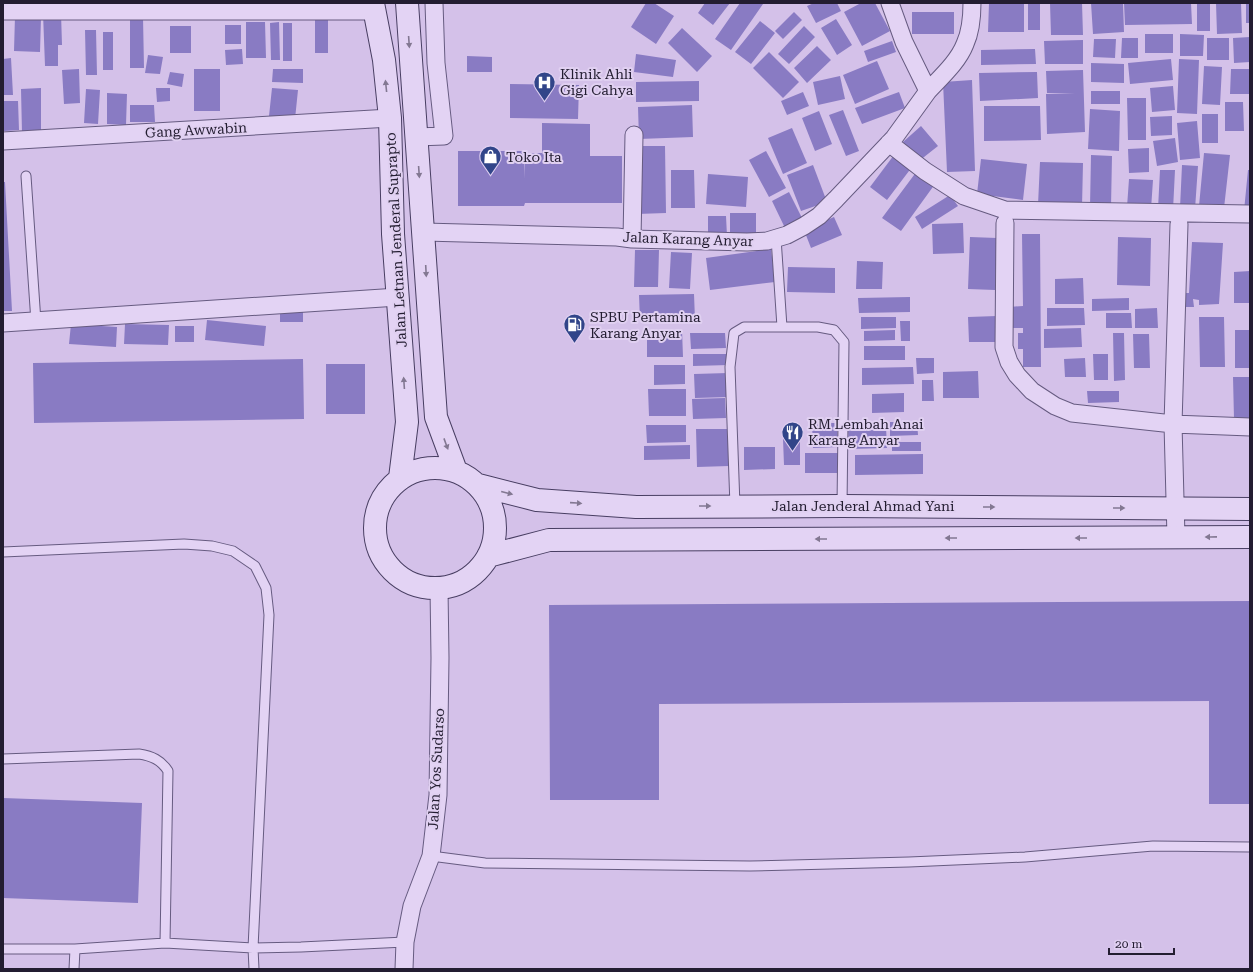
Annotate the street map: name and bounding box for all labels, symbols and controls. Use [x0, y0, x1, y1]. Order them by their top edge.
one-way arrow [406, 36, 413, 48]
place label: Klinik Ahli Gigi Cahya [560, 66, 634, 98]
hospital icon: Klinik Ahli Gigi Cahya [531, 69, 557, 102]
one-way arrow [383, 80, 389, 92]
street label: Gang Awwabin [145, 119, 247, 141]
street label: Jalan Letnan Jenderal Suprapto [382, 132, 410, 348]
shop icon: Toko Ita [478, 144, 504, 177]
place label: Toko Ita [506, 149, 562, 165]
one-way arrow [415, 166, 422, 178]
street label: Jalan Karang Anyar [622, 229, 754, 249]
one-way arrow [423, 265, 429, 278]
place label: SPBU Pertamina Karang Anyar [590, 309, 701, 341]
fuel station icon: SPBU Pertamina Karang Anyar [562, 312, 588, 345]
one-way arrow [400, 377, 407, 389]
place label: RM Lembah Anai Karang Anyar [808, 416, 924, 448]
restaurant icon: RM Lembah Anai Karang Anyar [779, 419, 805, 452]
one-way arrow [444, 438, 450, 450]
one-way arrow [501, 490, 514, 496]
street label: Jalan Jenderal Ahmad Yani [771, 498, 955, 514]
one-way arrow [570, 499, 582, 506]
one-way arrow [699, 503, 712, 509]
one-way arrow [983, 504, 996, 510]
one-way arrow [1113, 505, 1126, 511]
one-way arrow [1204, 534, 1217, 540]
one-way arrow [944, 535, 957, 541]
one-way arrow [1074, 535, 1087, 541]
one-way arrow [814, 536, 827, 542]
street label: Jalan Yos Sudarso [425, 708, 447, 830]
scale bar [1109, 930, 1174, 956]
text: 20 m [1115, 937, 1142, 951]

